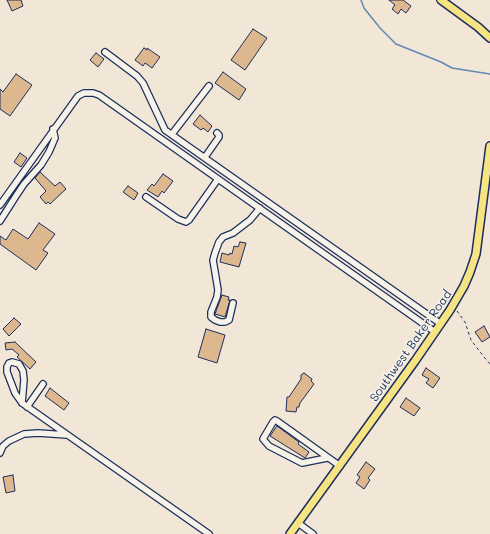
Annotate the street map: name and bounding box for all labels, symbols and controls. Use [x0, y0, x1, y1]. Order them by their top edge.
street label: Southwest Baker Road [367, 288, 455, 404]

